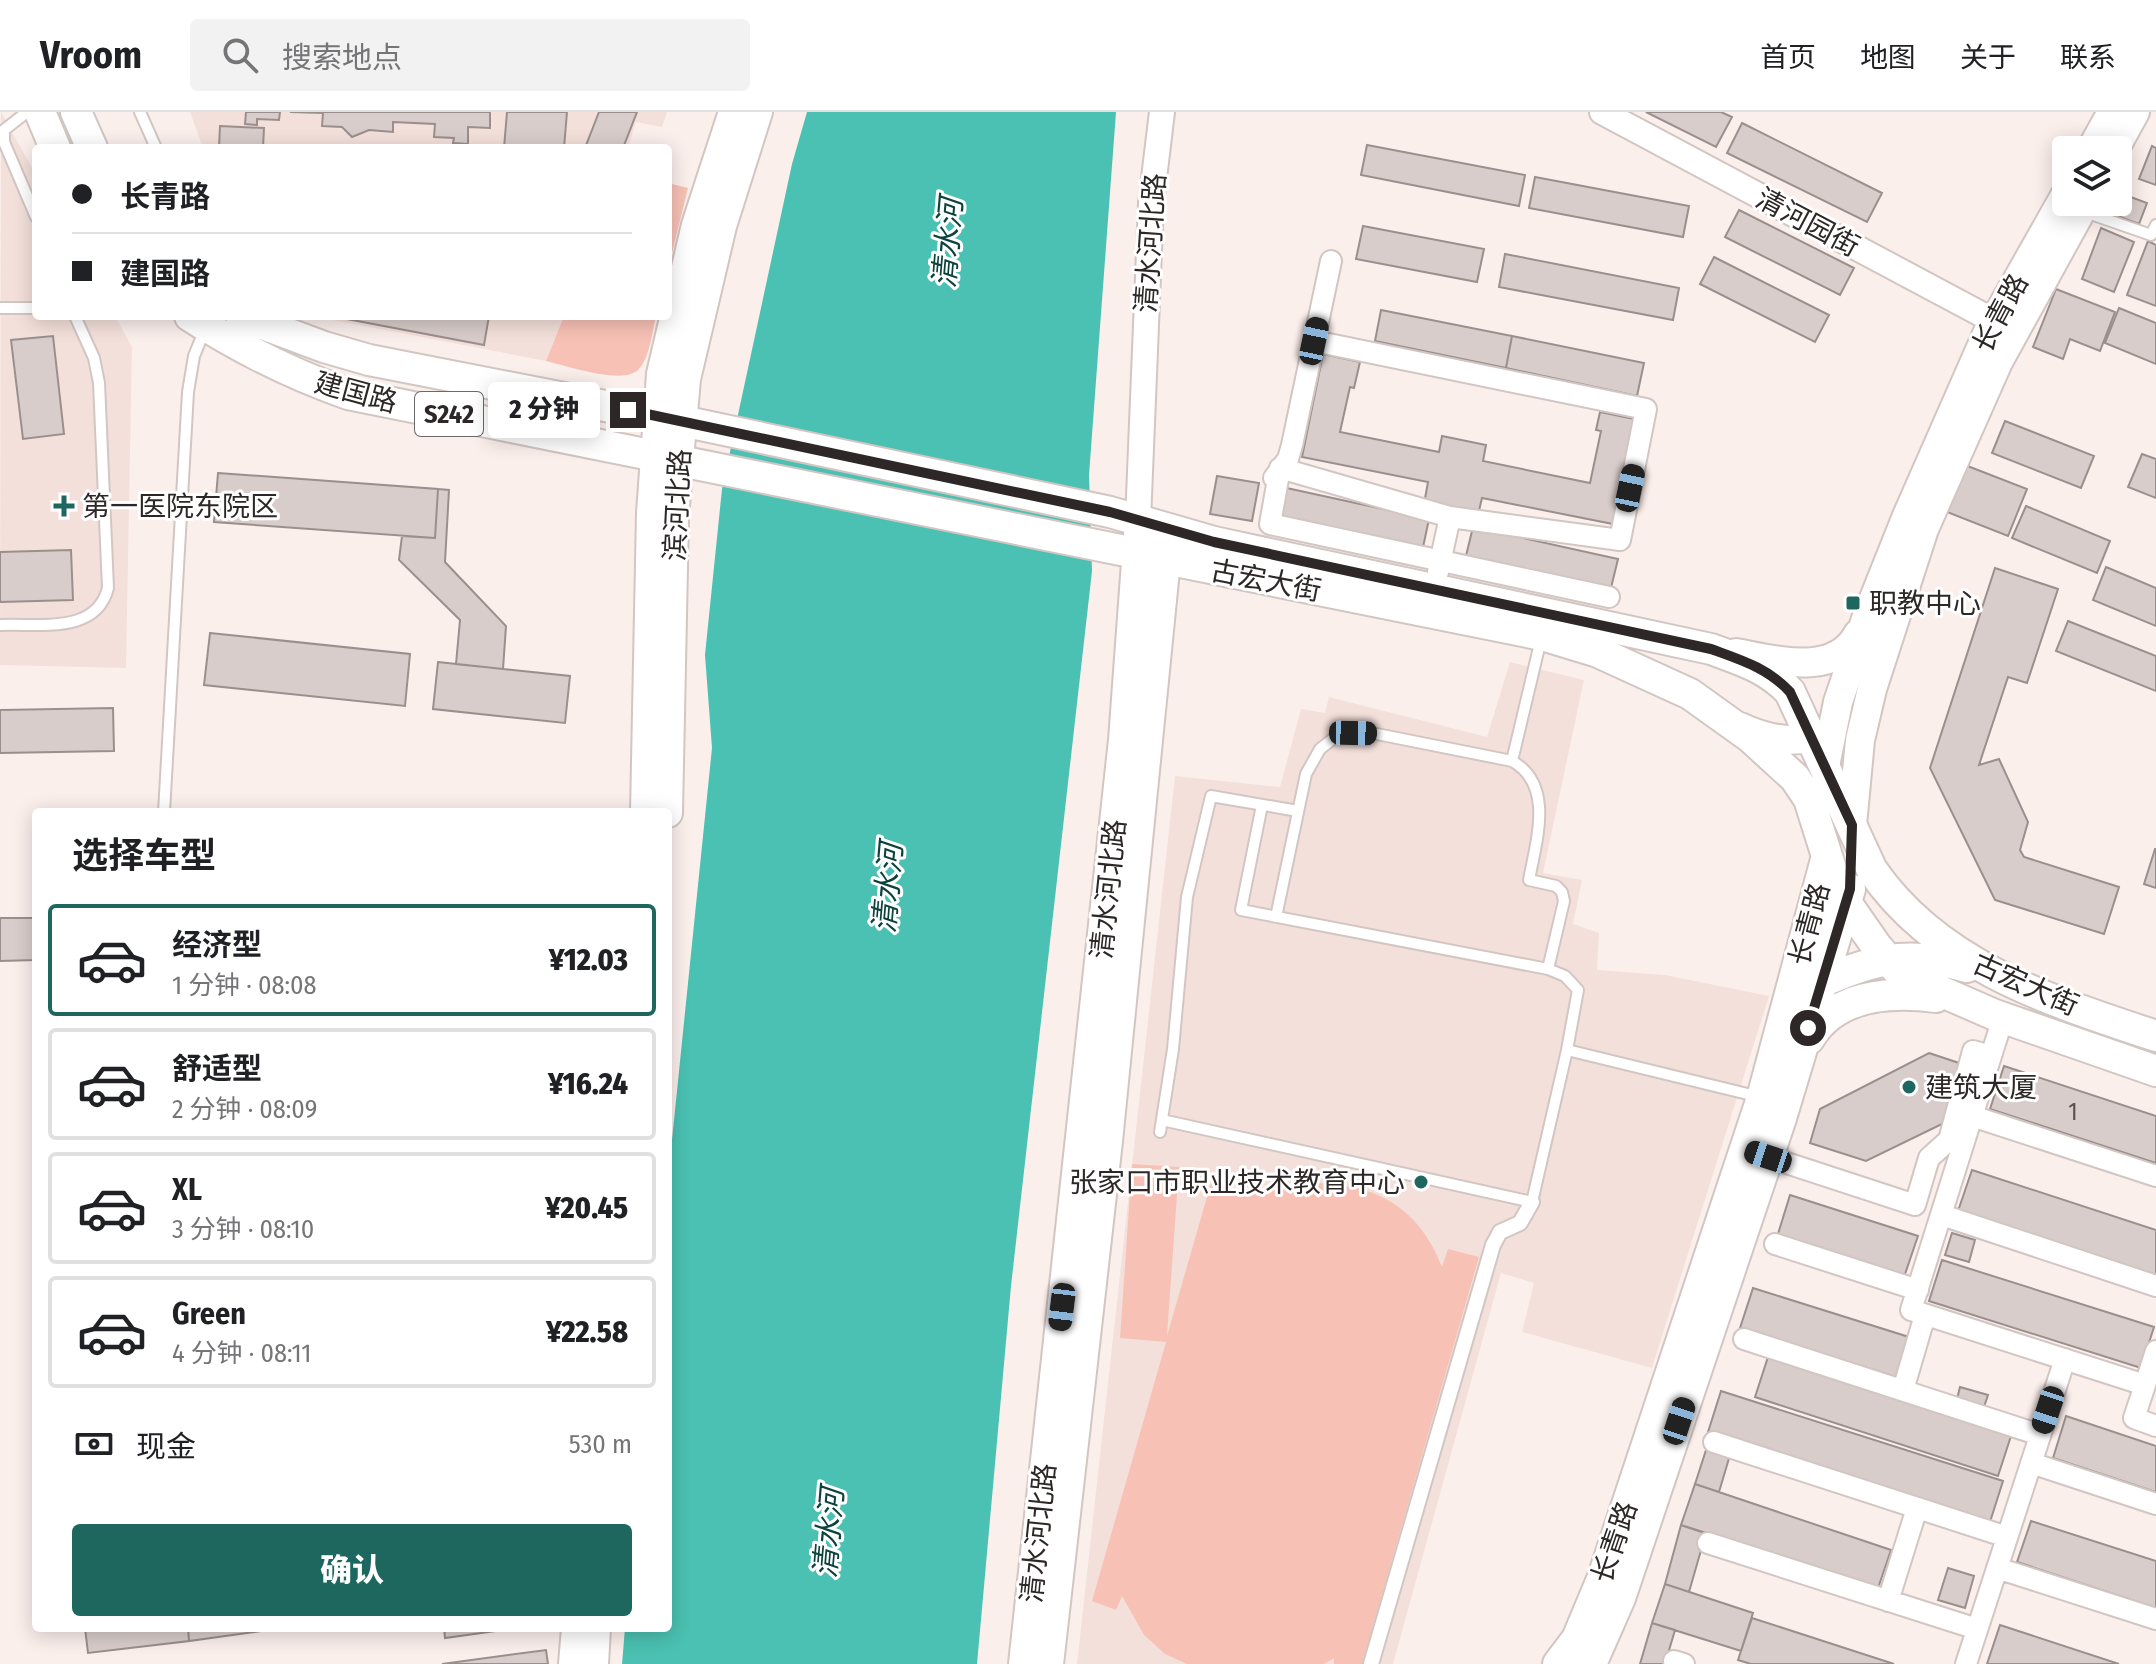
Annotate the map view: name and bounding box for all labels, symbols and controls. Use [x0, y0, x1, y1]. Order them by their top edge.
search box [190, 19, 750, 91]
text: Vroom [40, 32, 142, 78]
icon: search [218, 33, 262, 77]
text: 搜索地点 [282, 40, 402, 76]
text: 首页 [1760, 41, 1816, 74]
text: 地图 [1860, 41, 1916, 74]
text: 关于 [1960, 41, 2016, 74]
text: 联系 [2060, 41, 2116, 74]
map controls [2052, 136, 2132, 216]
button: layers [2052, 136, 2132, 216]
street label: 清水河北路 [1129, 172, 1172, 314]
text: 长青路 [120, 179, 210, 215]
street label: 清河园街 [1751, 182, 1865, 263]
water label: 清水河 [926, 192, 970, 289]
text: 建国路 [120, 256, 210, 292]
street label: 长青路 [1966, 268, 2035, 358]
car [1297, 315, 1331, 367]
street label: 建国路 [311, 366, 401, 419]
callout: 2 分钟 [488, 382, 600, 438]
road number: S242 [415, 392, 483, 436]
route end [610, 392, 646, 428]
text: 2 分钟 [509, 394, 579, 425]
street label: 滨河北路 [658, 448, 697, 562]
car [1613, 462, 1647, 514]
place label: 第一医院东院区 [82, 490, 278, 523]
marker: 第一医院东院区 [53, 495, 75, 517]
street label: 古宏大街 [1208, 554, 1324, 607]
place label: 职教中心 [1869, 587, 1981, 620]
marker: 职教中心 [1844, 594, 1862, 612]
car [1329, 721, 1377, 745]
street label: 清水河北路 [1085, 818, 1132, 960]
text: 选择车型 [72, 834, 216, 878]
water label: 清水河 [866, 837, 910, 934]
street label: 长青路 [1783, 879, 1836, 969]
icon: car [76, 924, 148, 996]
text: 经济型 [172, 927, 262, 963]
text: ¥12.03 [549, 942, 628, 978]
street label: 古宏大街 [1968, 947, 2084, 1022]
text: 1 分钟 · 08:08 [172, 970, 317, 1001]
route start [1790, 1010, 1826, 1046]
icon: car [76, 1048, 148, 1120]
text: 舒适型 [172, 1051, 262, 1087]
text: ¥16.24 [548, 1066, 628, 1102]
place label: 建筑大厦 [1925, 1071, 2037, 1104]
marker: 建筑大厦 [1900, 1078, 1918, 1096]
text: 2 分钟 · 08:09 [172, 1094, 317, 1125]
house number: 1 [2068, 1098, 2078, 1126]
car [1741, 1138, 1795, 1176]
place label: 张家口市职业技术教育中心 [1069, 1166, 1405, 1199]
icon: car [76, 1172, 148, 1244]
text: XL [172, 1172, 202, 1208]
marker: 张家口市职业技术教育中心 [1412, 1173, 1430, 1191]
text: ¥20.45 [545, 1190, 628, 1226]
text: 3 分钟 · 08:10 [172, 1214, 314, 1245]
car [1047, 1282, 1077, 1332]
icon: car [76, 1296, 148, 1368]
text: Green [172, 1296, 246, 1332]
text: ¥22.58 [546, 1314, 628, 1350]
text: 4 分钟 · 08:11 [172, 1338, 311, 1369]
car [2029, 1383, 2067, 1437]
car [1660, 1394, 1698, 1448]
icon: cash [72, 1422, 116, 1466]
text: 现金 [136, 1429, 196, 1465]
text: 530 m [569, 1429, 632, 1460]
street label: 清水河北路 [1015, 1462, 1062, 1604]
water label: 清水河 [807, 1482, 851, 1579]
street label: 长青路 [1585, 1497, 1644, 1587]
button: 确认 [72, 1524, 632, 1616]

